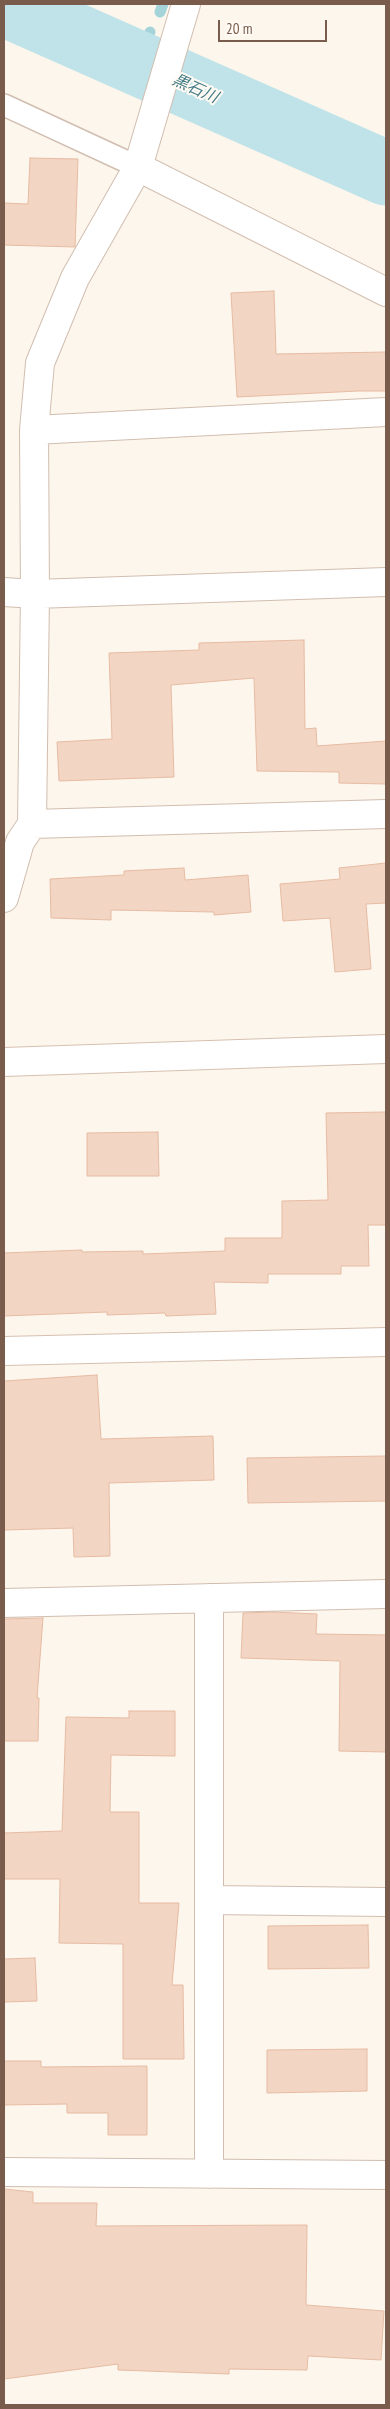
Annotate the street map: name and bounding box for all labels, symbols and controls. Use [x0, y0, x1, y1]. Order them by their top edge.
scale bar [220, 10, 329, 42]
text: 20 m [226, 19, 252, 38]
water label: 黒石川 [169, 70, 221, 108]

